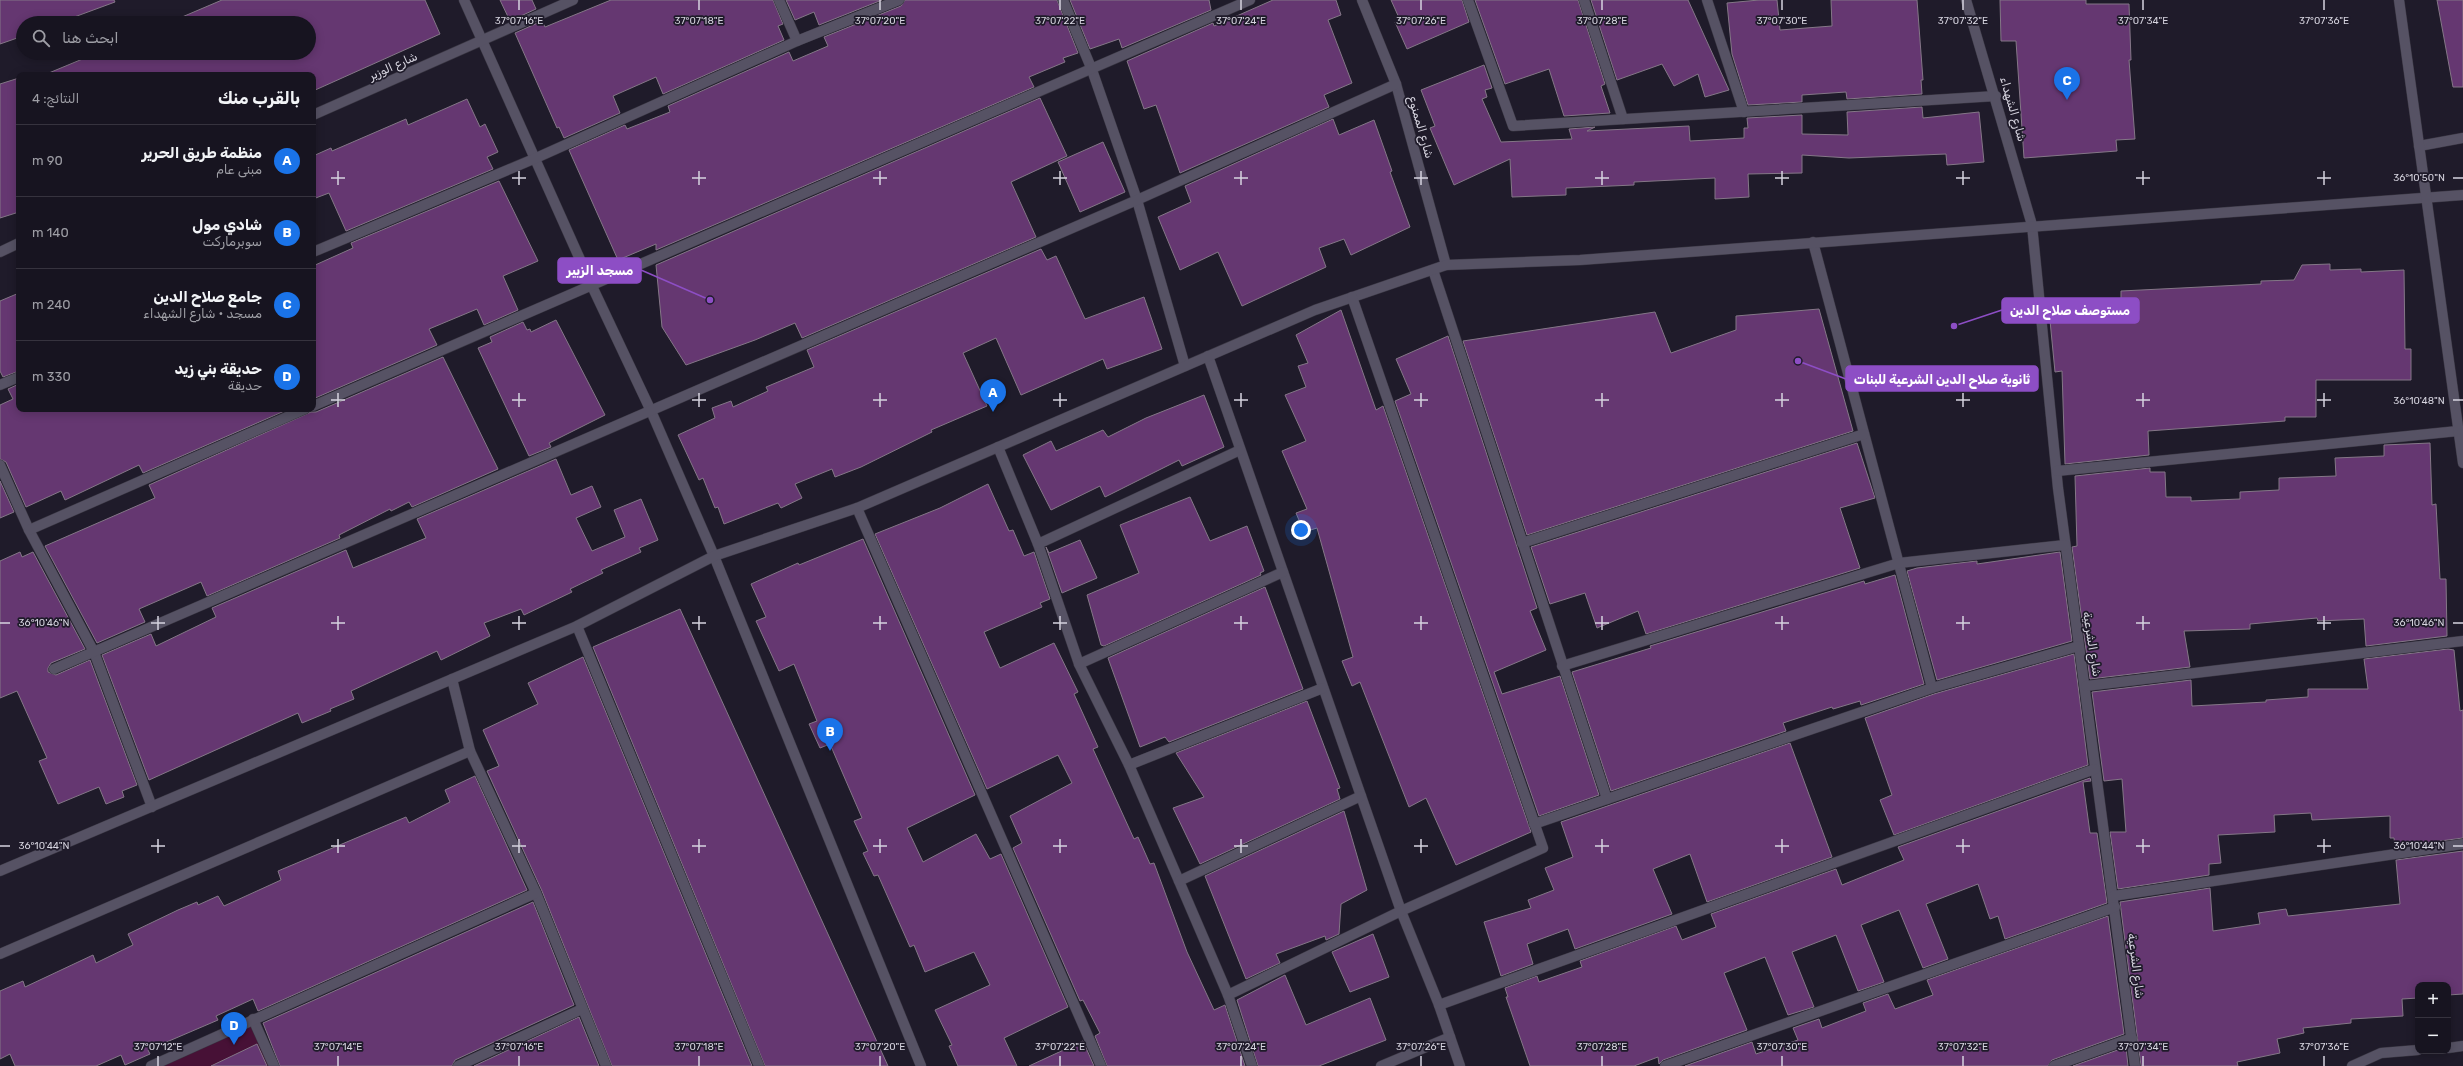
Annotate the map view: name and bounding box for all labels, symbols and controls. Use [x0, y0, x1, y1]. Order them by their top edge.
text: 37°07'16"E [495, 15, 543, 27]
text: 37°07'18"E [674, 15, 724, 27]
text: 37°07'20"E [855, 15, 905, 27]
text: 37°07'22"E [1035, 15, 1085, 27]
text: 37°07'24"E [1216, 15, 1266, 27]
text: 37°07'26"E [1396, 15, 1446, 27]
text: 37°07'28"E [1577, 15, 1627, 27]
text: 37°07'30"E [1757, 15, 1807, 27]
text: 37°07'32"E [1938, 15, 1988, 27]
text: 37°07'34"E [2118, 15, 2168, 27]
text: 37°07'36"E [2299, 15, 2349, 27]
search box [16, 16, 316, 60]
icon: search [30, 27, 52, 49]
text: ابحث هنا [62, 29, 119, 47]
street label: شارع الوزير [366, 49, 420, 85]
pin: C [2054, 67, 2080, 100]
street label: شارع الشهداء [1995, 75, 2029, 144]
text: بالقرب منك [218, 88, 300, 108]
text: النتائج: 4 [32, 91, 79, 106]
street label: شارع الممنوع [1403, 94, 1437, 160]
text: منظمة طريق الحرير [142, 144, 262, 162]
text: 90 m [32, 153, 63, 168]
text: A [282, 153, 292, 168]
text: مبنى عام [216, 162, 262, 177]
text: 36°10'50"N [2393, 172, 2445, 184]
text: شادي مول [192, 216, 262, 234]
text: 140 m [32, 225, 69, 240]
text: B [282, 225, 292, 240]
text: سوبرماركت [202, 234, 262, 249]
callout: مسجد الزبير [558, 258, 641, 283]
text: مسجد الزبير [566, 263, 633, 278]
text: جامع صلاح الدين [154, 288, 262, 306]
text: 240 m [32, 297, 71, 312]
text: C [282, 297, 292, 312]
callout: مستوصف صلاح الدين [2002, 298, 2139, 323]
text: مستوصف صلاح الدين [2010, 303, 2130, 320]
text: مسجد · شارع الشهداء [143, 306, 262, 321]
text: حديقة بني زيد [175, 360, 262, 378]
callout: ثانوية صلاح الدين الشرعية للبنات [1846, 366, 2038, 391]
text: 330 m [32, 369, 71, 384]
text: D [282, 369, 292, 384]
text: ثانوية صلاح الدين الشرعية للبنات [1854, 372, 2031, 389]
text: حديقة [228, 378, 262, 393]
pin: A [980, 379, 1006, 412]
text: 36°10'48"N [2393, 395, 2445, 407]
your location [1291, 520, 1311, 540]
street label: شارع الشرعية [2078, 610, 2104, 678]
text: 36°10'46"N [19, 617, 69, 629]
text: 36°10'46"N [2394, 617, 2444, 629]
pin: B [817, 718, 843, 751]
text: 36°10'44"N [18, 840, 70, 852]
text: 36°10'44"N [2393, 840, 2445, 852]
street label: شارع الشرعية [2123, 932, 2147, 1000]
map controls [2415, 982, 2451, 1054]
button: + [2415, 982, 2451, 1018]
pin: D [221, 1012, 247, 1045]
button: − [2415, 1018, 2451, 1054]
text: 37°07'12"E [134, 1041, 182, 1053]
text: 37°07'14"E [314, 1041, 362, 1053]
text: 37°07'16"E [495, 1041, 543, 1053]
text: 37°07'18"E [674, 1041, 724, 1053]
text: 37°07'20"E [855, 1041, 905, 1053]
text: 37°07'22"E [1035, 1041, 1085, 1053]
text: 37°07'24"E [1216, 1041, 1266, 1053]
text: 37°07'26"E [1396, 1041, 1446, 1053]
text: 37°07'28"E [1577, 1041, 1627, 1053]
text: 37°07'30"E [1757, 1041, 1807, 1053]
text: 37°07'32"E [1938, 1041, 1988, 1053]
text: 37°07'34"E [2118, 1041, 2168, 1053]
text: 37°07'36"E [2299, 1041, 2349, 1053]

